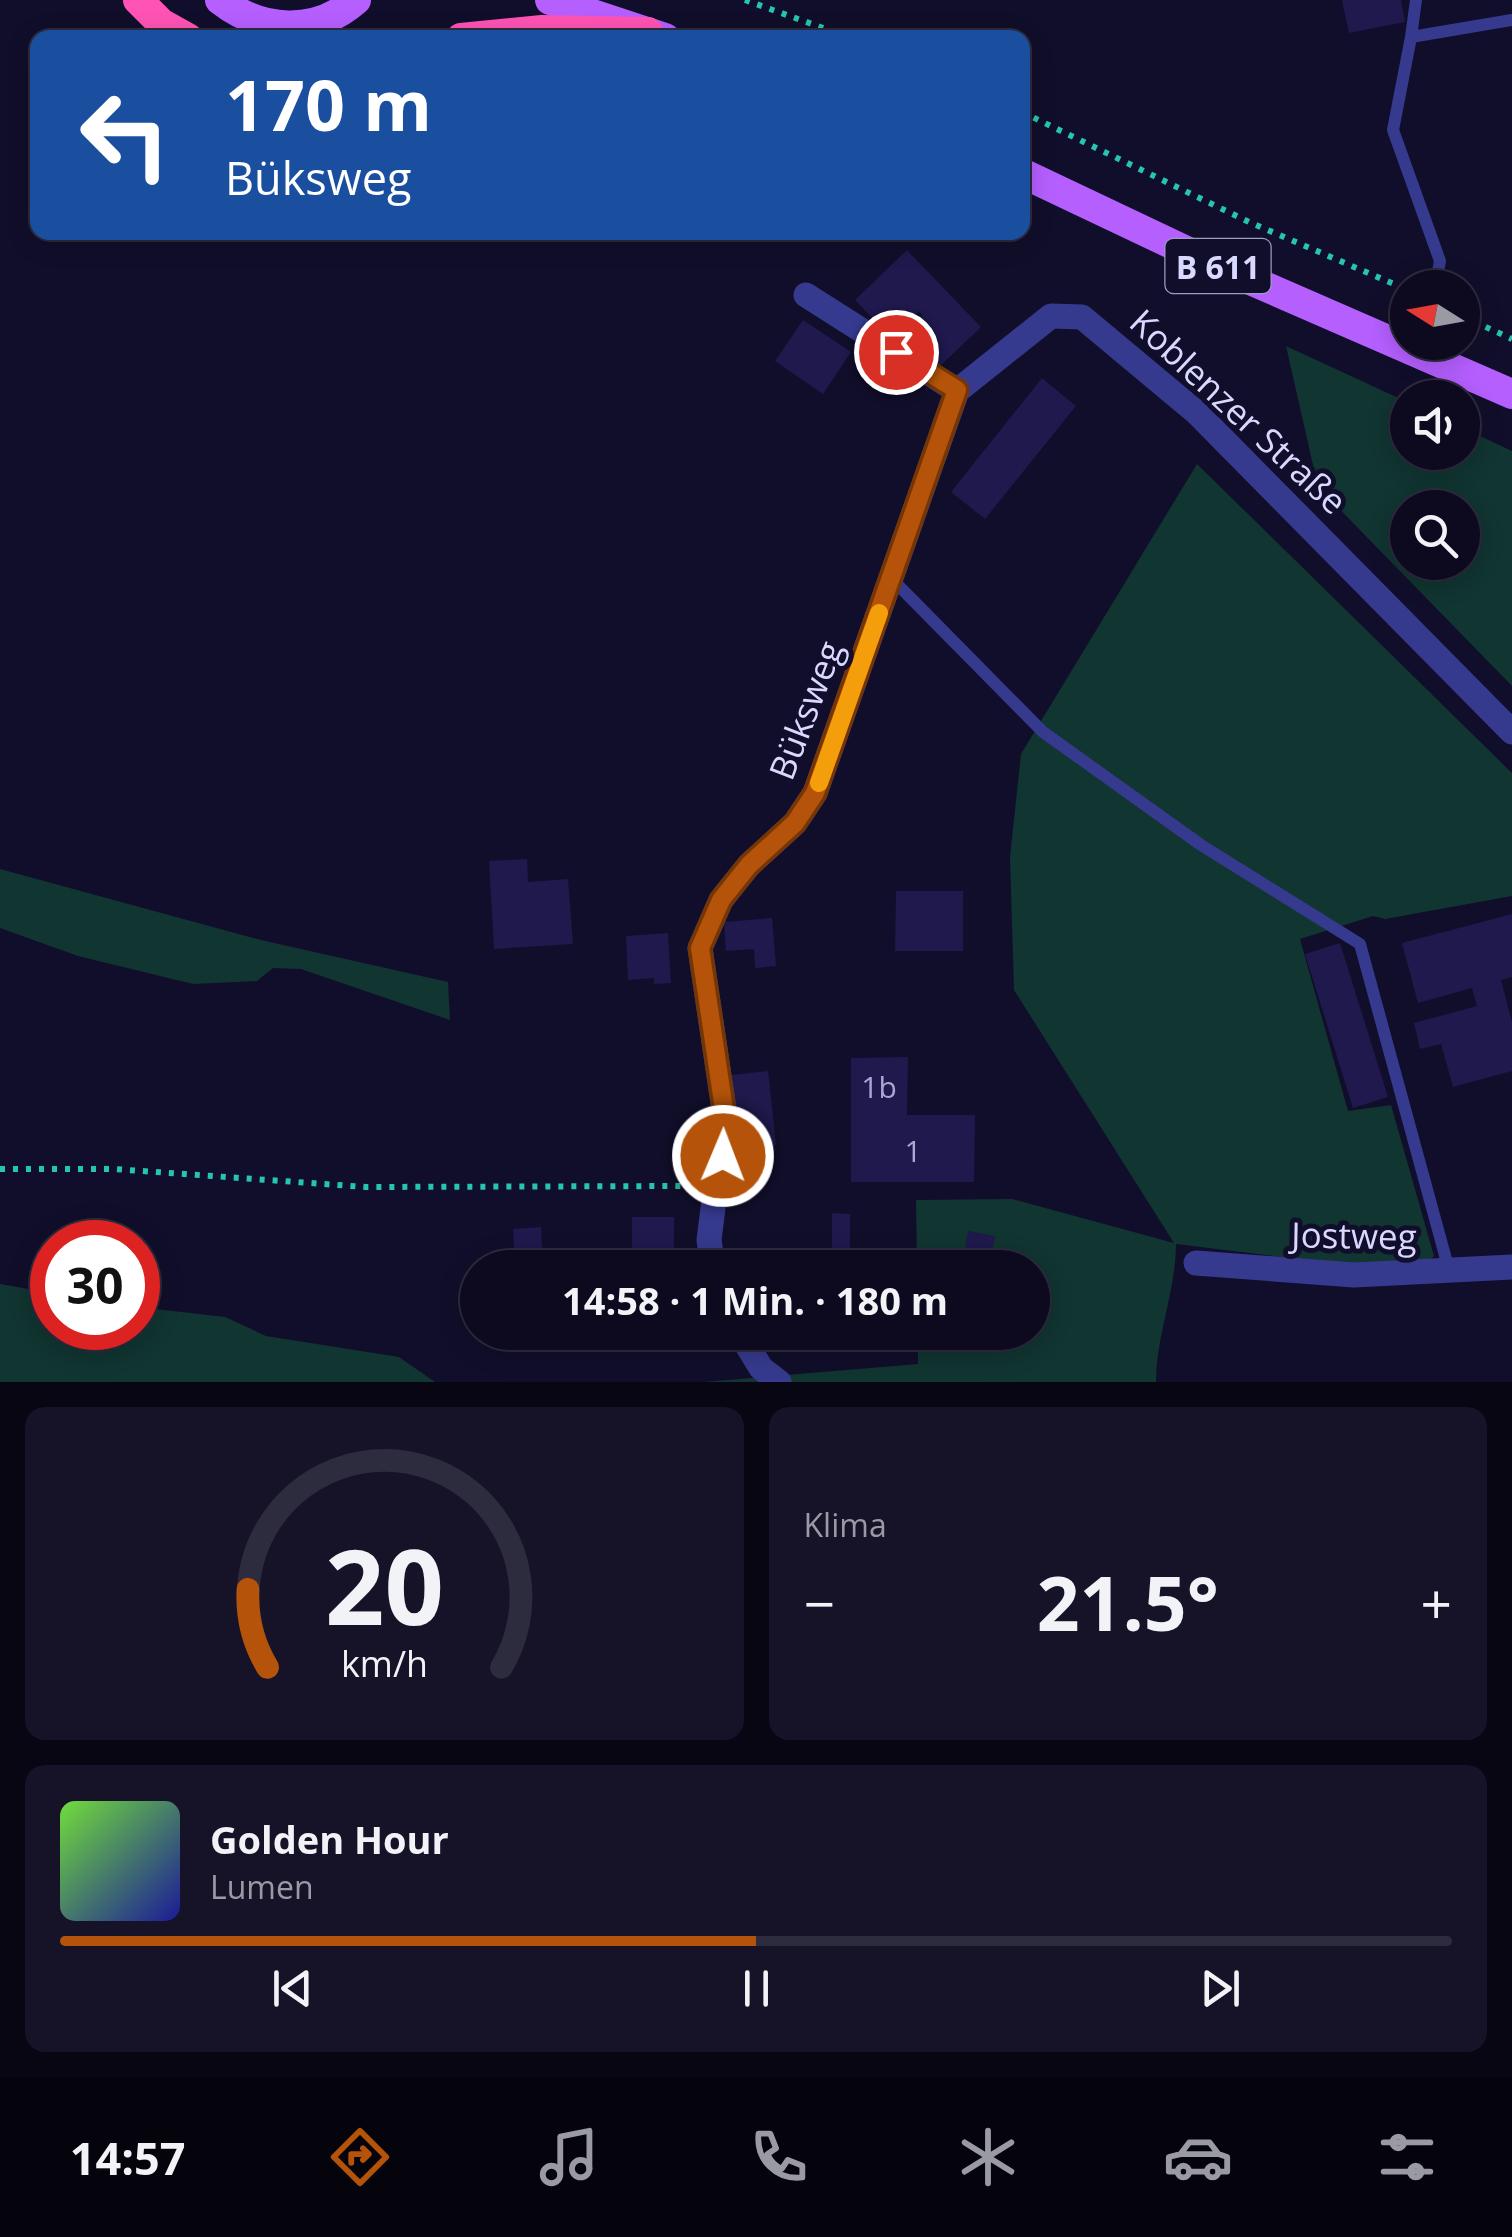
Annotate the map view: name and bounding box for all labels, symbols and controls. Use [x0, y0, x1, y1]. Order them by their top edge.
text: 170 m [225, 56, 432, 152]
icon: left [60, 70, 190, 200]
text: Büksweg [225, 147, 411, 208]
road number: B 611 [1166, 239, 1270, 293]
north arrow [1390, 270, 1480, 360]
map controls [1390, 270, 1480, 580]
street label: Koblenzer Straße [1121, 298, 1357, 524]
pin [854, 310, 939, 395]
icon: arrive [869, 325, 924, 380]
button: sound [1390, 380, 1480, 470]
button: search [1390, 490, 1480, 580]
street label: Büksweg [757, 634, 853, 786]
house number: 1b [861, 1066, 897, 1107]
position arrow [671, 1104, 775, 1208]
house number: 1 [904, 1130, 922, 1171]
street label: Jostweg [1288, 1210, 1417, 1260]
speed limit sign: 30 [30, 1220, 160, 1350]
text: 14:58 · 1 Min. · 180 m [562, 1274, 948, 1326]
text: Klima [804, 1503, 887, 1546]
text: 20 [325, 1514, 444, 1655]
text: 21.5° [1037, 1551, 1219, 1653]
text: − [804, 1565, 835, 1640]
text: + [1421, 1565, 1452, 1640]
text: km/h [341, 1639, 428, 1687]
text: Golden Hour [210, 1813, 449, 1865]
text: Lumen [210, 1865, 314, 1908]
icon: previous [265, 1961, 320, 2016]
icon: pause [729, 1961, 784, 2016]
icon: next [1193, 1961, 1248, 2016]
icon: directions [325, 2122, 395, 2192]
icon: music [534, 2122, 604, 2192]
icon: phone [744, 2122, 814, 2192]
icon: climate [953, 2122, 1023, 2192]
icon: car [1163, 2122, 1233, 2192]
icon: filters [1372, 2122, 1442, 2192]
text: 14:57 [70, 2127, 185, 2188]

